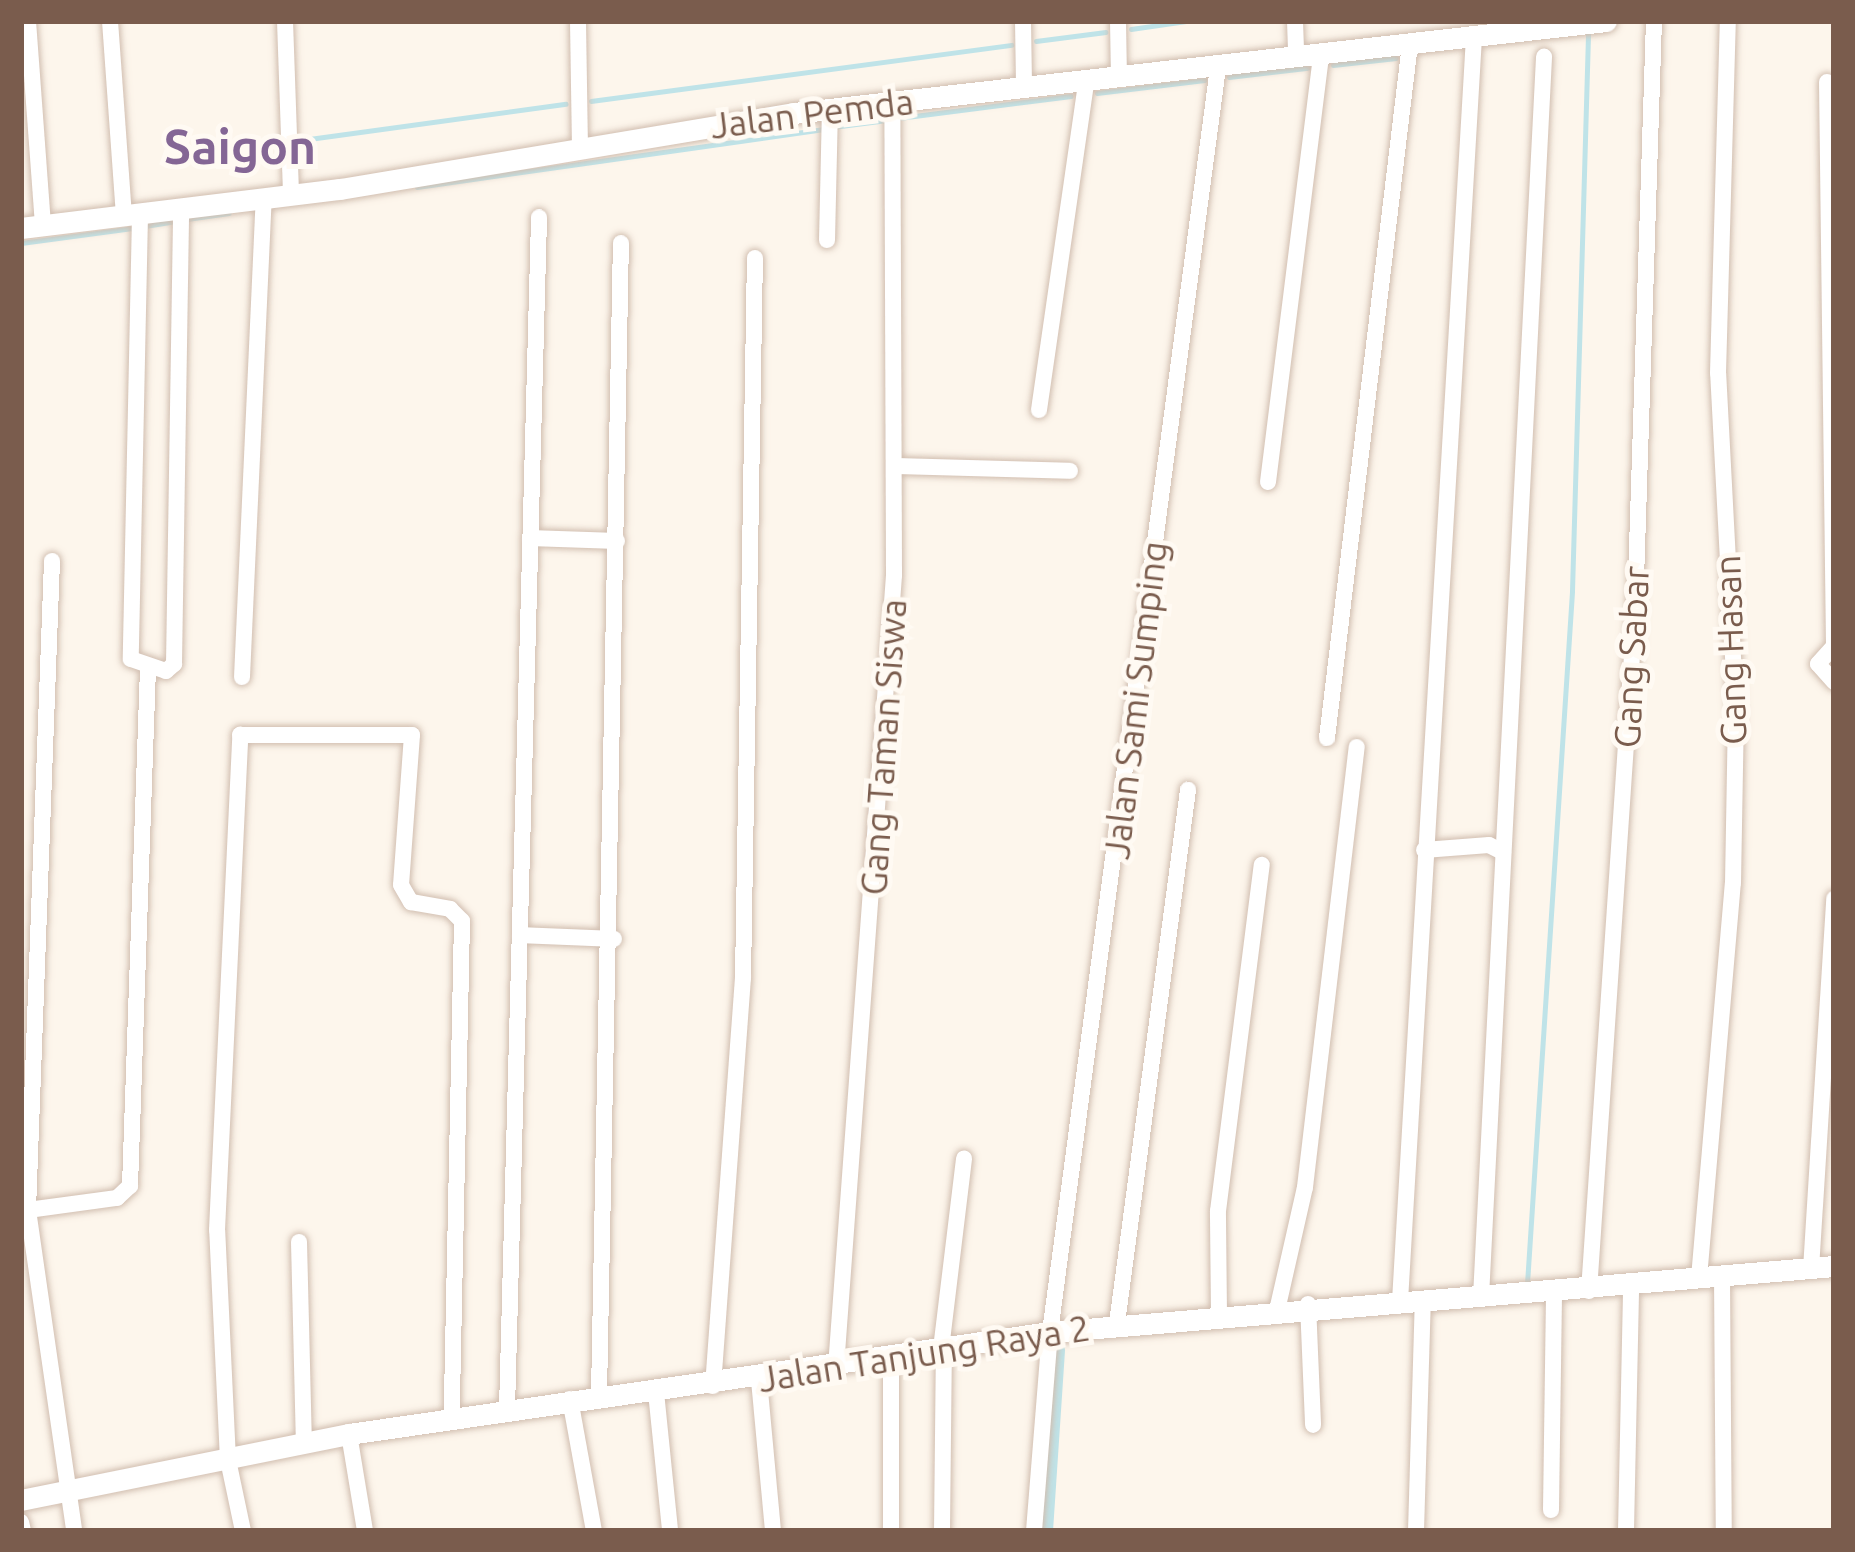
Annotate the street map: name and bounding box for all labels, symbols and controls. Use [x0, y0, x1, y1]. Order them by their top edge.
street label: Jalan Pemda [708, 79, 916, 147]
district label: Saigon [164, 118, 316, 176]
street label: Jalan Sami Sumping [1094, 539, 1176, 861]
street label: Gang Hasan [1705, 554, 1755, 746]
street label: Gang Sabar [1605, 565, 1657, 749]
street label: Gang Taman Siswa [851, 597, 915, 897]
street label: Jalan Tanjung Raya 2 [755, 1305, 1093, 1401]

